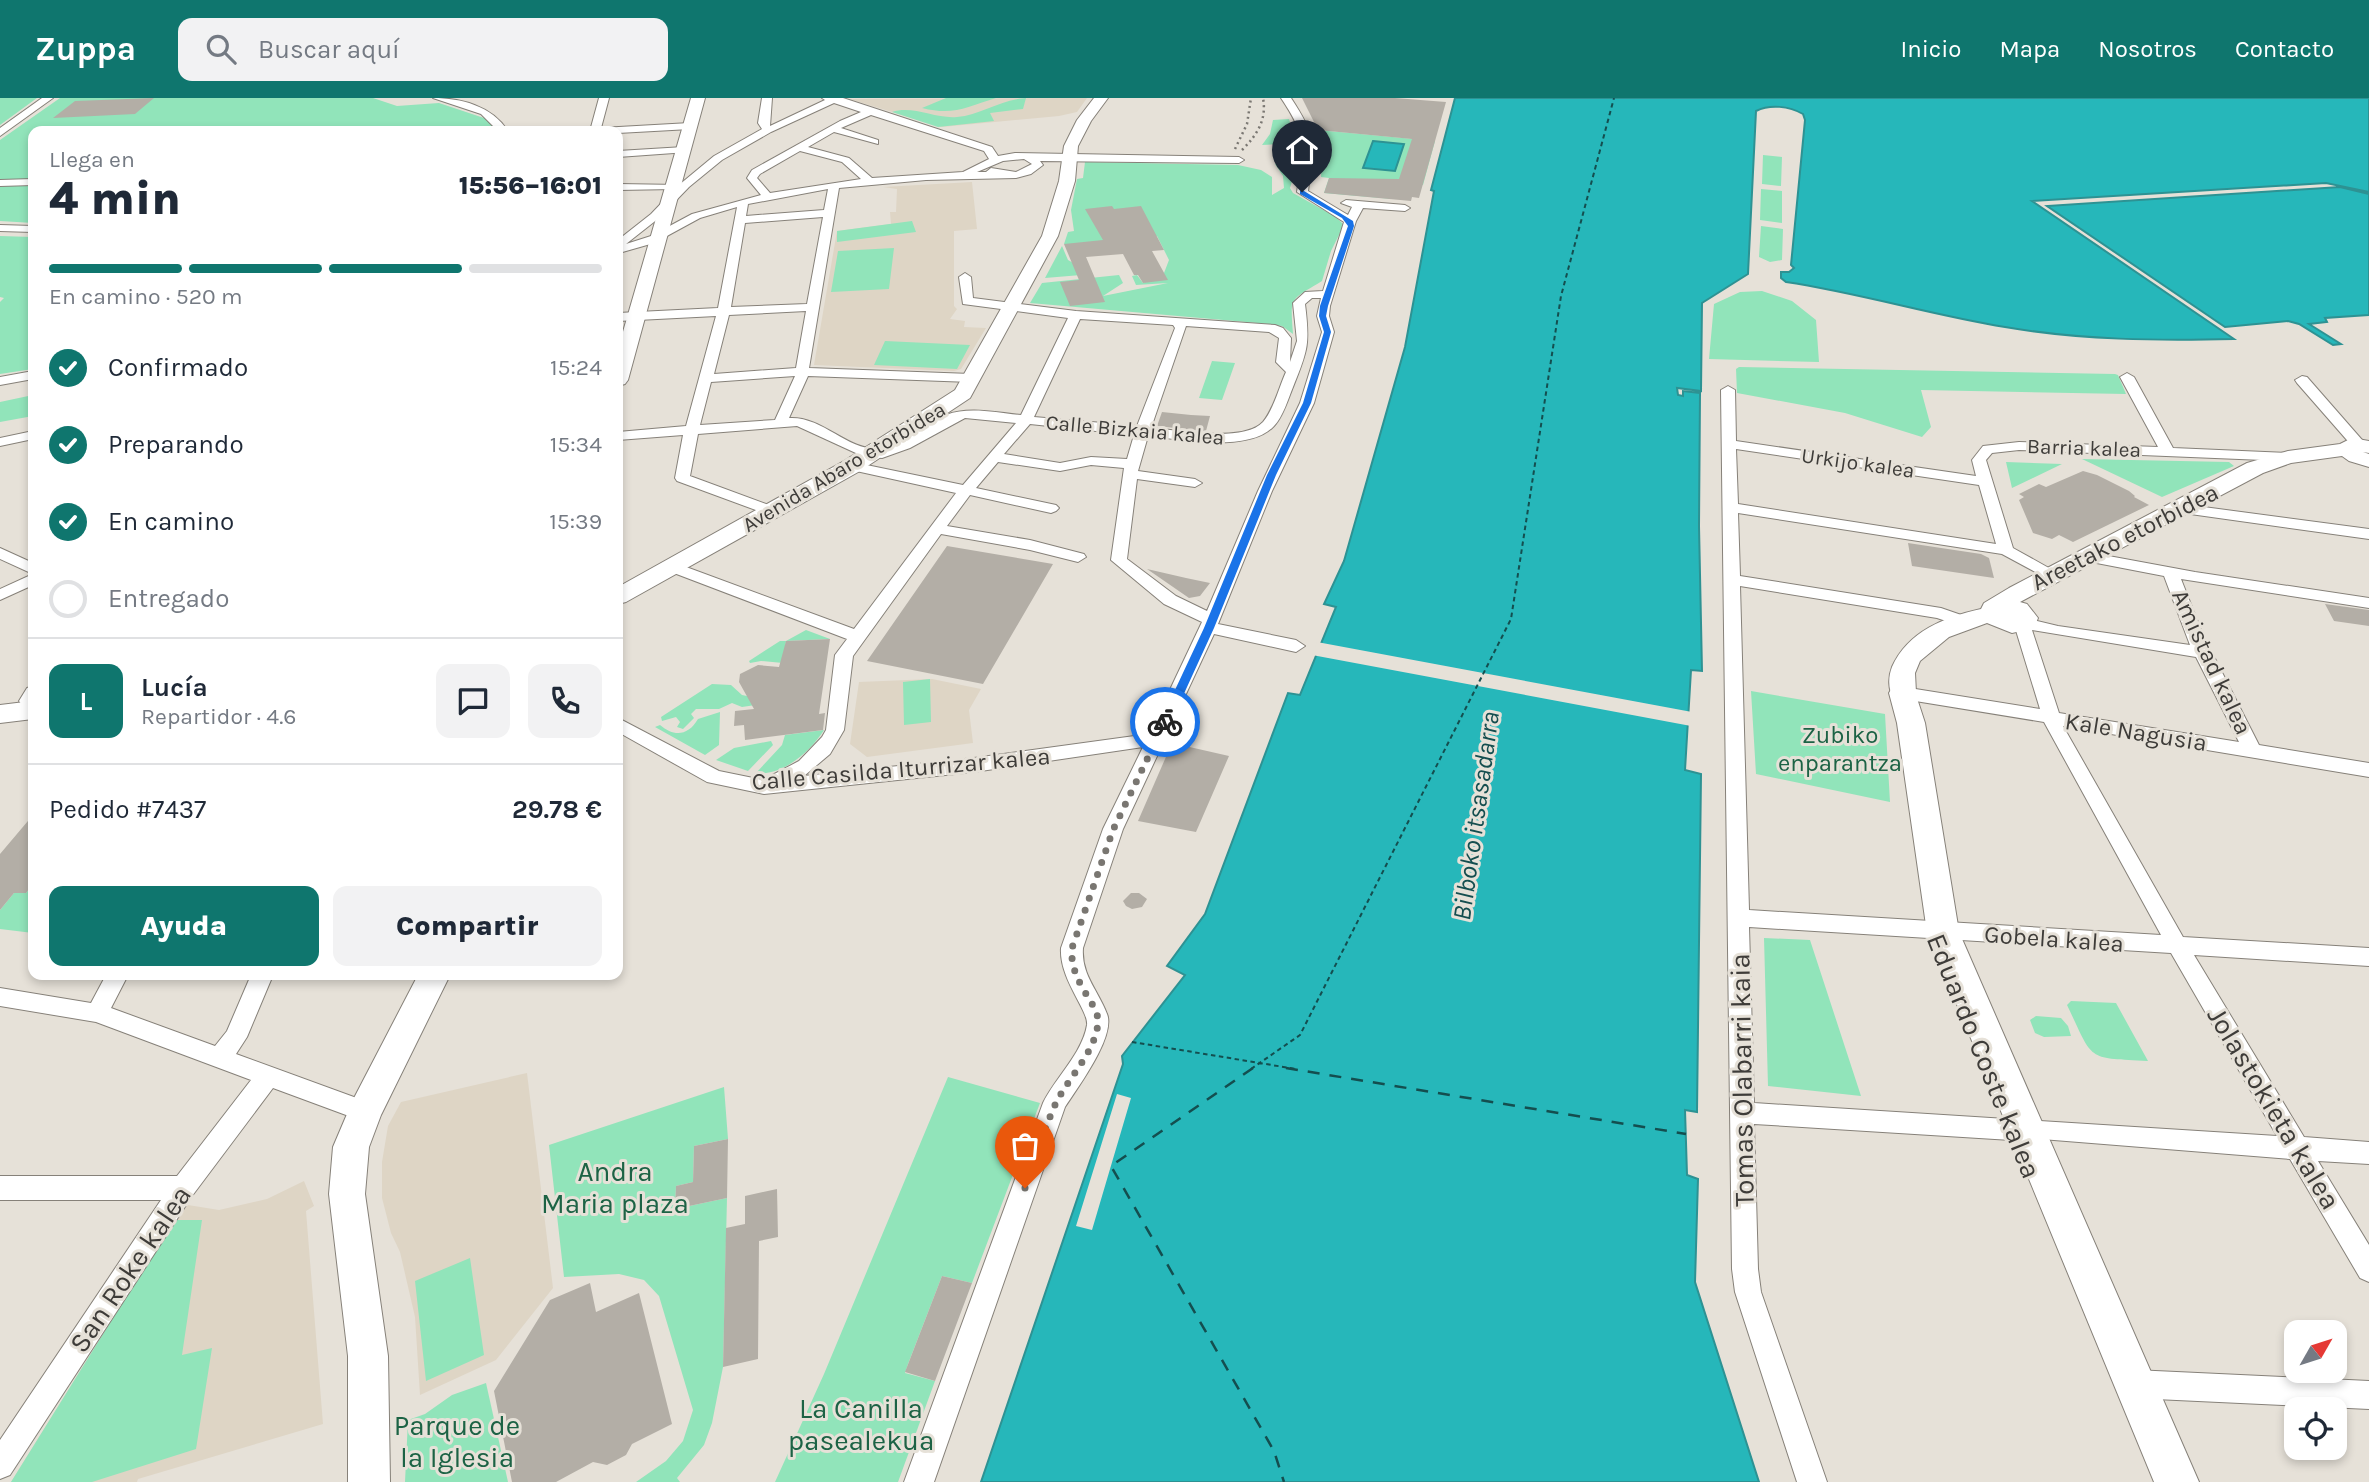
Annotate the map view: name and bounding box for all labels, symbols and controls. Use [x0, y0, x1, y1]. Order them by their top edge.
search box [178, 18, 668, 81]
text: Zuppa [35, 30, 136, 68]
icon: search [202, 30, 240, 68]
text: Buscar aquí [258, 34, 400, 65]
text: Inicio [1900, 35, 1961, 63]
text: Mapa [1999, 35, 2060, 63]
text: Nosotros [2098, 35, 2197, 63]
text: Contacto [2235, 35, 2334, 63]
pin [1272, 120, 1332, 192]
icon: home [1283, 131, 1321, 169]
text: Llega en [49, 146, 135, 173]
text: 15:56–16:01 [459, 170, 602, 201]
text: 4 min [49, 172, 181, 226]
text: En camino · 520 m [49, 283, 243, 310]
icon: check [49, 349, 87, 387]
text: Confirmado [108, 352, 248, 383]
text: 15:24 [550, 354, 602, 381]
street label: Avenida Abaro etorbidea [738, 397, 950, 537]
street label: Calle Bizkaia kalea [1045, 410, 1225, 450]
icon: check [49, 426, 87, 464]
text: Preparando [108, 429, 244, 460]
text: 15:34 [550, 431, 602, 458]
street label: Barria kalea [2027, 434, 2141, 462]
street label: Urkijo kalea [1800, 443, 1916, 483]
street label: Areetako etorbidea [2027, 478, 2223, 596]
icon: check [49, 503, 87, 541]
text: En camino [108, 506, 234, 537]
text: 15:39 [549, 508, 602, 535]
text: Entregado [108, 583, 229, 614]
street label: Amistad kalea [2166, 585, 2258, 739]
button: chat [436, 664, 510, 738]
button: phone [528, 664, 602, 738]
text: Lucía [141, 672, 208, 703]
text: L [80, 686, 92, 717]
courier [1130, 687, 1200, 757]
text: Repartidor · 4.6 [141, 703, 296, 730]
icon: bike [1146, 703, 1184, 741]
street label: Kale Nagusia [2063, 707, 2209, 757]
water label: Bilboko itsasadarra [1446, 710, 1506, 922]
park label: Zubiko enparantza [1778, 721, 1902, 777]
street label: Calle Casilda Iturrizar kalea [751, 742, 1051, 796]
text: Pedido #7437 [49, 794, 206, 825]
text: 29.78 € [512, 794, 602, 825]
button: Ayuda [49, 886, 319, 966]
button: Compartir [333, 886, 602, 966]
street label: Gobela kalea [1983, 920, 2125, 958]
street label: Eduardo Coste kalea [1920, 929, 2048, 1183]
street label: Tomas Olabarri kaia [1723, 953, 1761, 1207]
street label: Jolastokieta kalea [2201, 1001, 2347, 1215]
pin [995, 1116, 1055, 1188]
icon: bag [1006, 1127, 1044, 1165]
park label: Andra Maria plaza [541, 1155, 689, 1220]
street label: San Roke kalea [62, 1179, 198, 1359]
north arrow [2284, 1320, 2347, 1382]
map controls [2284, 1320, 2347, 1460]
park label: La Canilla pasealekua [788, 1392, 934, 1457]
button: locate [2284, 1397, 2347, 1460]
park label: Parque de la Iglesia [394, 1409, 520, 1474]

